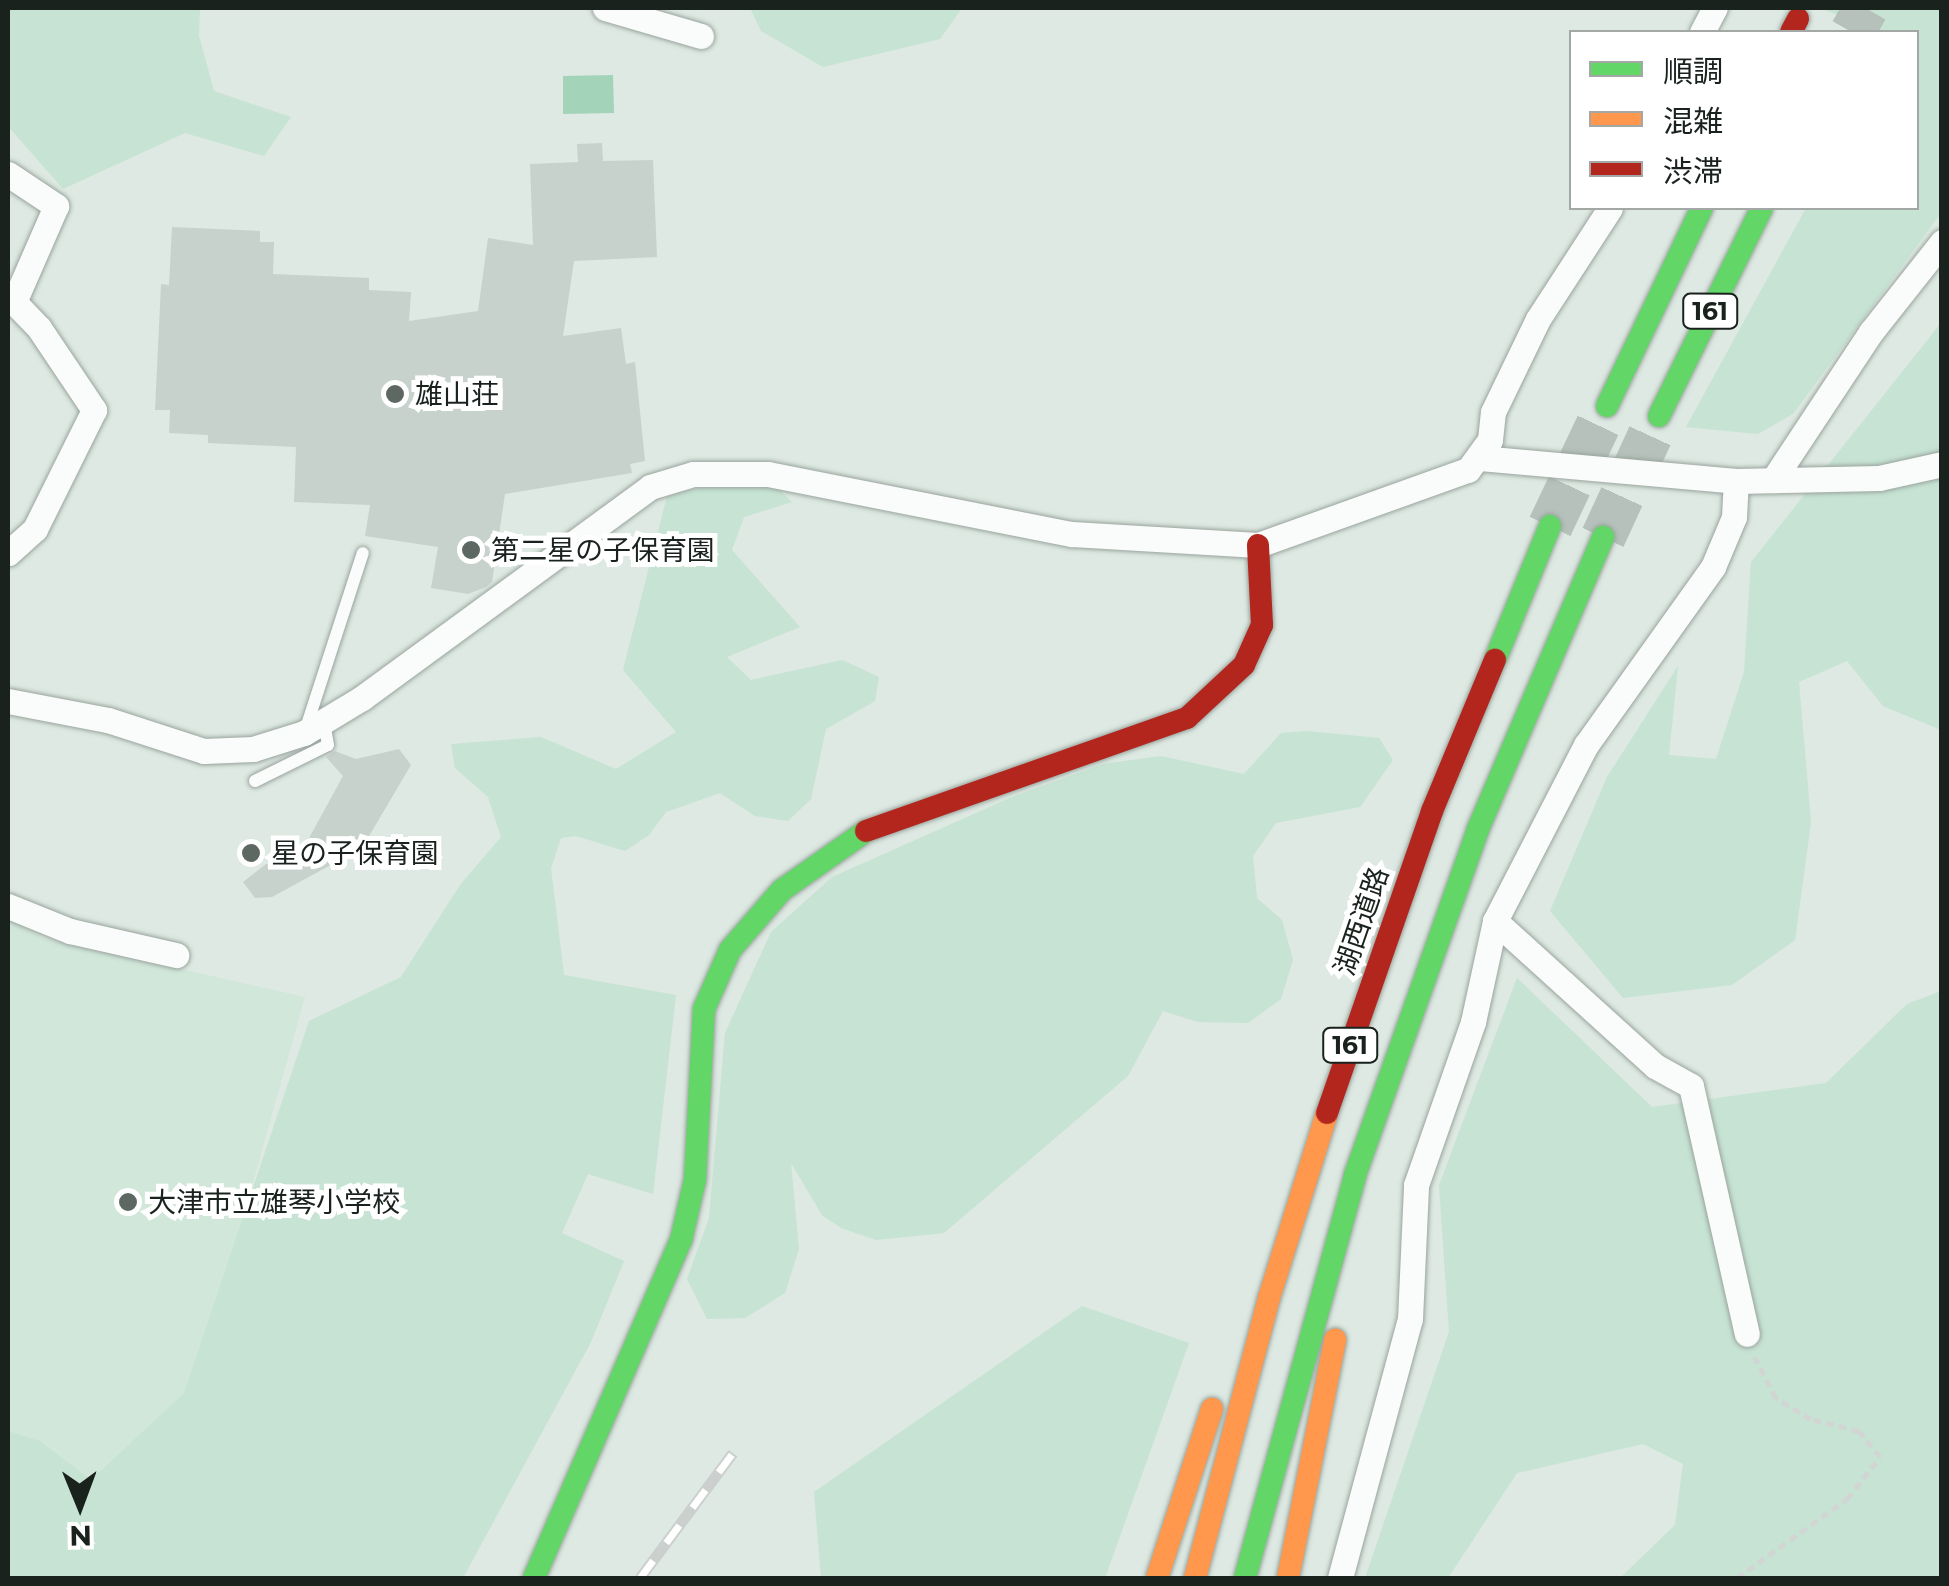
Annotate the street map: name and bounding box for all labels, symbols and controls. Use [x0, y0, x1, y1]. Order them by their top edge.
legend [1569, 30, 1919, 210]
text: 順調 [1663, 53, 1723, 90]
text: 混雑 [1663, 103, 1723, 140]
text: 渋滞 [1663, 153, 1723, 190]
road number: 161 [1680, 291, 1740, 331]
place label: 雄山荘 [415, 377, 499, 411]
marker: 雄山荘 [384, 383, 406, 405]
place label: 第二星の子保育園 [491, 533, 715, 567]
marker: 第二星の子保育園 [460, 539, 482, 561]
place label: 星の子保育園 [271, 836, 439, 870]
marker: 星の子保育園 [240, 842, 262, 864]
street label: 湖西道路 [1327, 863, 1395, 979]
road number: 161 [1320, 1025, 1380, 1065]
place label: 大津市立雄琴小学校 [148, 1185, 400, 1219]
marker: 大津市立雄琴小学校 [117, 1191, 139, 1213]
north arrow [30, 1456, 130, 1556]
text: N [69, 1519, 92, 1553]

